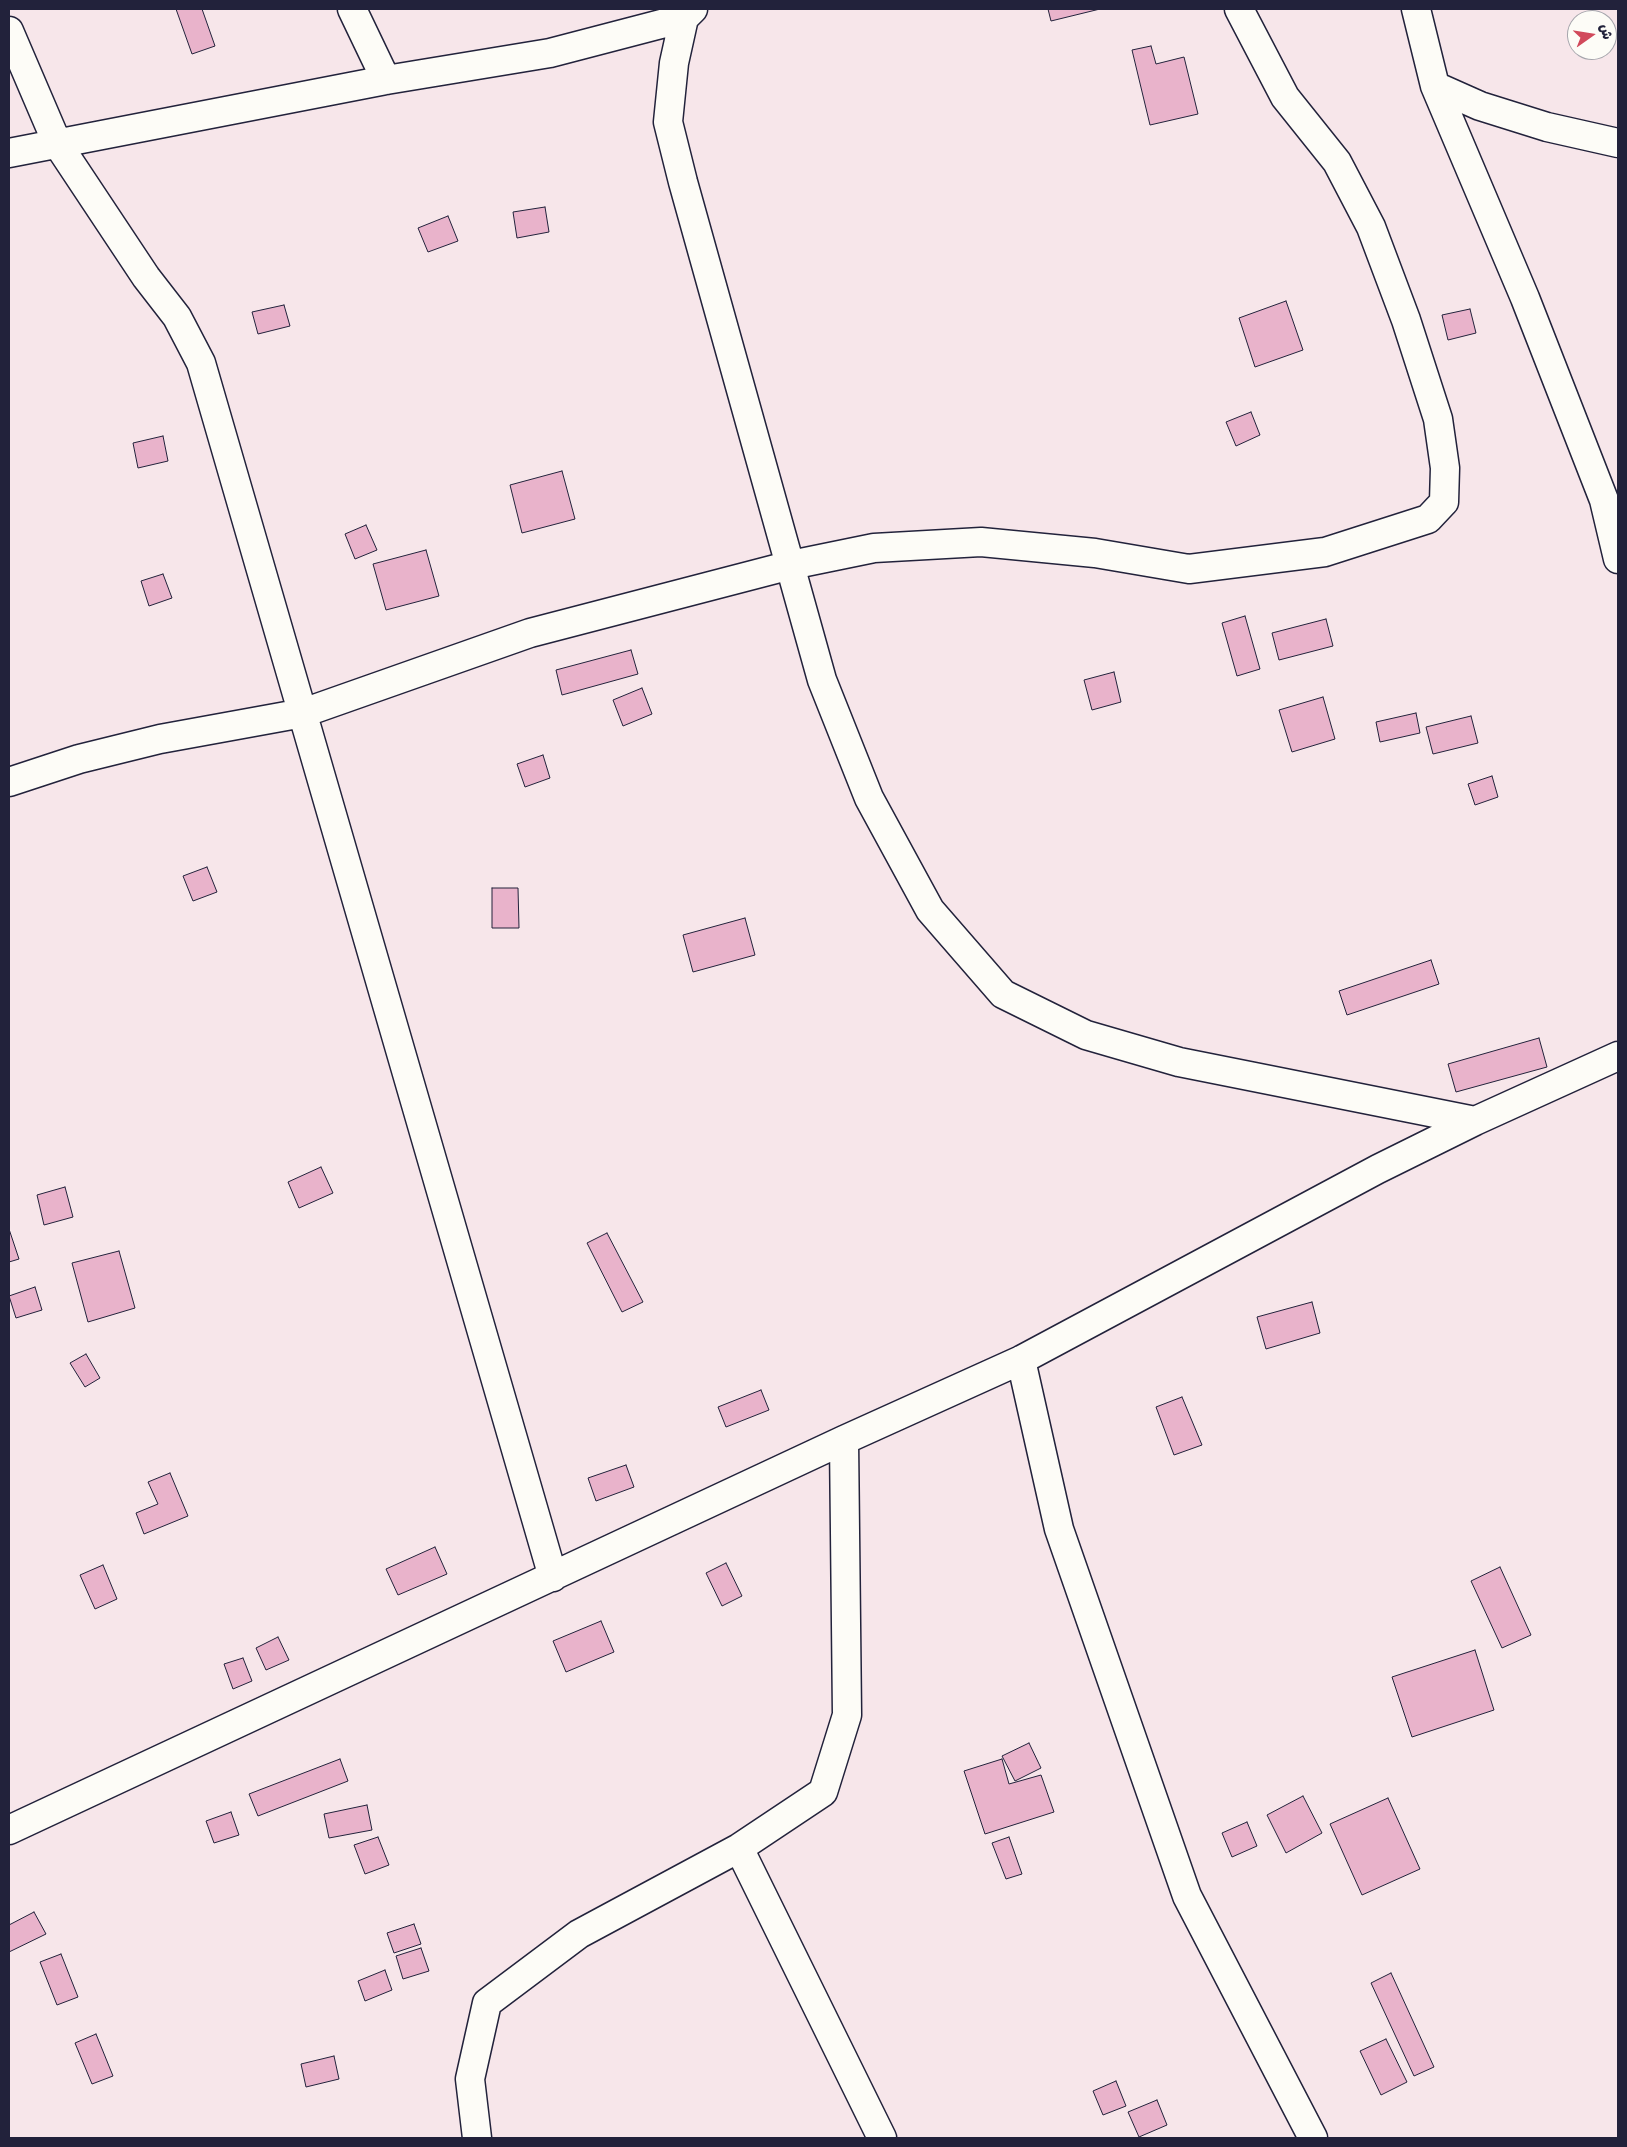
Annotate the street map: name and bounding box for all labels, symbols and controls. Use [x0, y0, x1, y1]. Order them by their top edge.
north arrow [1567, 10, 1617, 60]
text: ش [1596, 22, 1616, 41]

